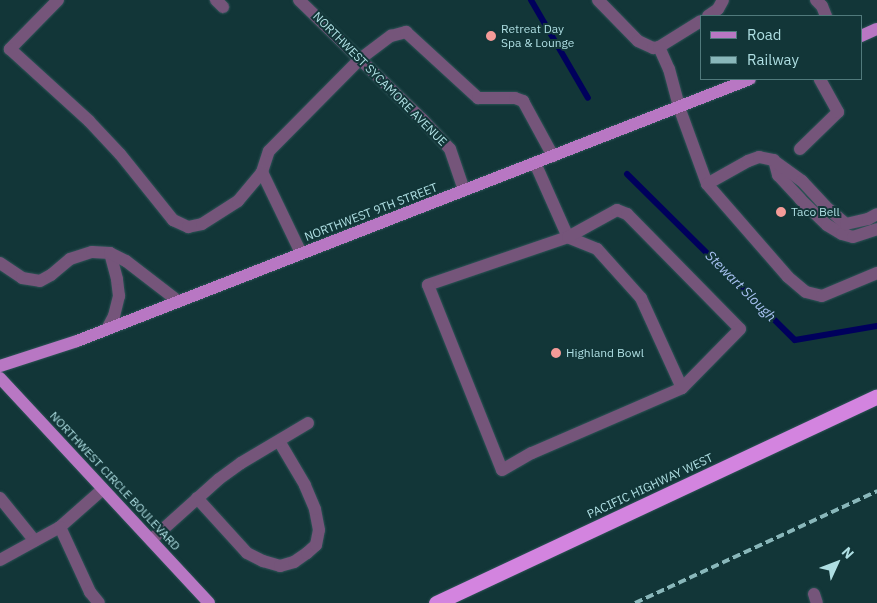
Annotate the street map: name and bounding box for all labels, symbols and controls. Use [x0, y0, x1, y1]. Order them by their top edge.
street label: NORTHWEST SYCAMORE AVENUE [310, 9, 450, 149]
legend [700, 15, 862, 80]
place label: Retreat Day Spa & Lounge [501, 22, 574, 50]
text: Road [747, 25, 782, 44]
marker: Retreat Day Spa & Lounge [485, 30, 497, 42]
text: Railway [747, 50, 799, 69]
street label: NORTHWEST 9TH STREET [302, 180, 440, 244]
place label: Taco Bell [791, 205, 840, 219]
marker: Taco Bell [775, 206, 787, 218]
water label: Stewart Slough [702, 247, 780, 325]
place label: Highland Bowl [566, 346, 644, 360]
marker: Highland Bowl [550, 347, 562, 359]
street label: NORTHWEST CIRCLE BOULEVARD [47, 409, 183, 553]
street label: PACIFIC HIGHWAY WEST [585, 450, 715, 522]
north arrow [812, 538, 862, 588]
text: N [838, 543, 858, 563]

